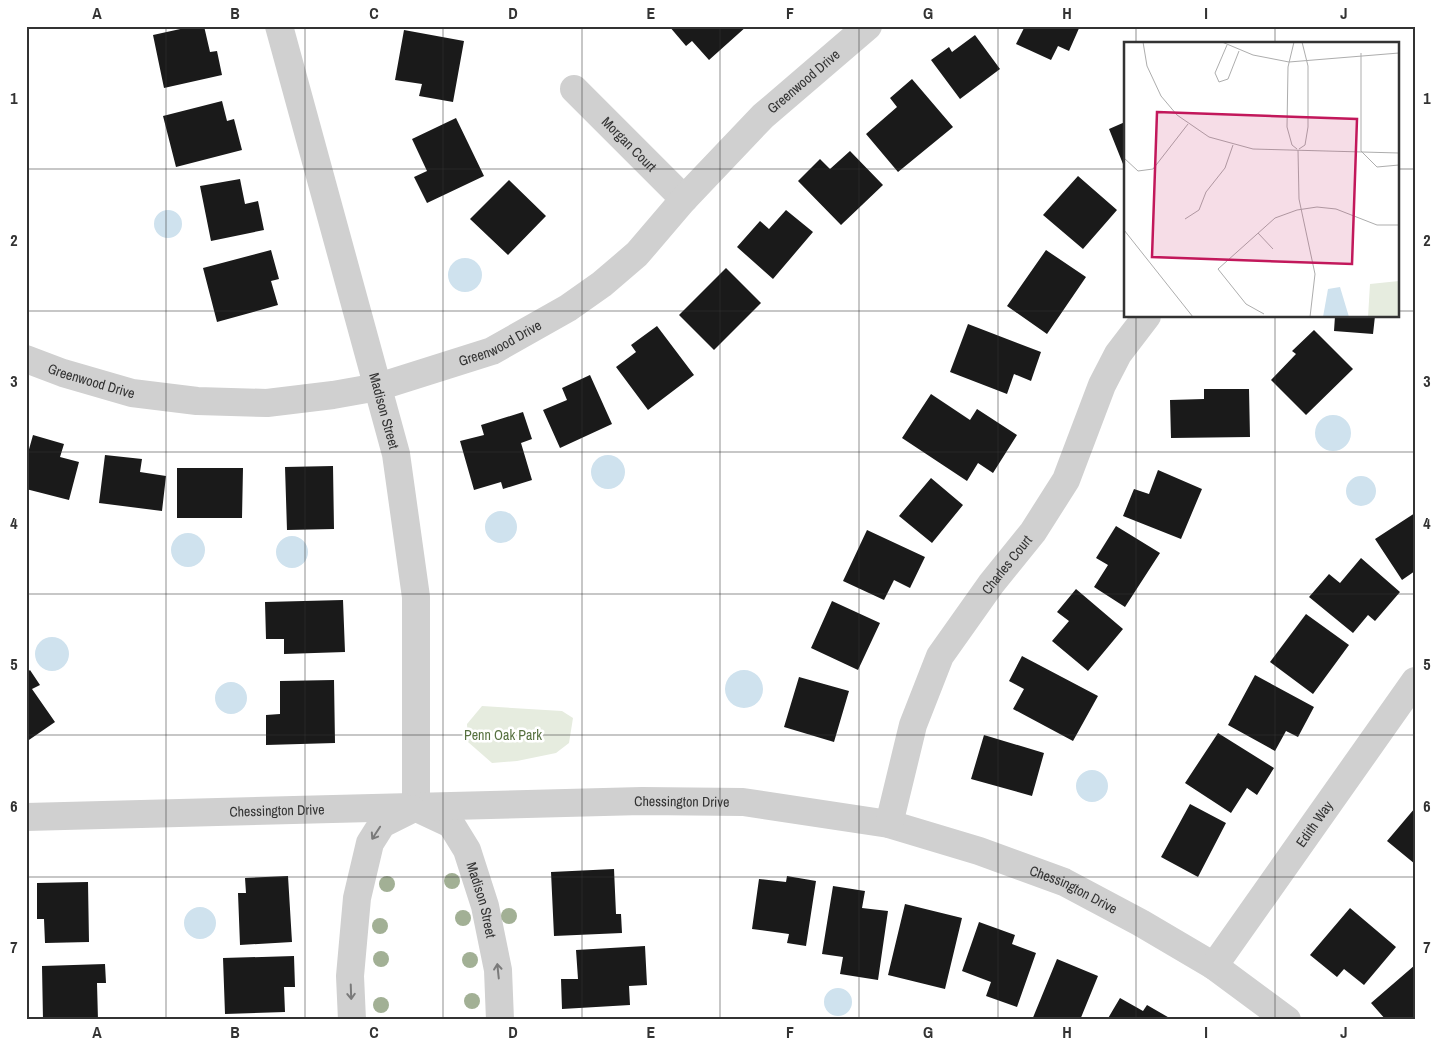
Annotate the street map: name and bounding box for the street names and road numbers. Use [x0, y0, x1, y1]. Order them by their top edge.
street label: Greenwood Drive [763, 45, 844, 117]
street label: Morgan Court [598, 113, 660, 175]
street label: Greenwood Drive [456, 316, 545, 370]
street label: Greenwood Drive [45, 359, 137, 402]
street label: Madison Street [365, 371, 403, 451]
street label: Charles Court [977, 531, 1036, 598]
street label: Chessington Drive [634, 792, 729, 811]
street label: Edith Way [1292, 797, 1337, 850]
street label: Chessington Drive [229, 800, 325, 821]
street label: Madison Street [462, 860, 500, 939]
street label: Chessington Drive [1027, 861, 1121, 918]

